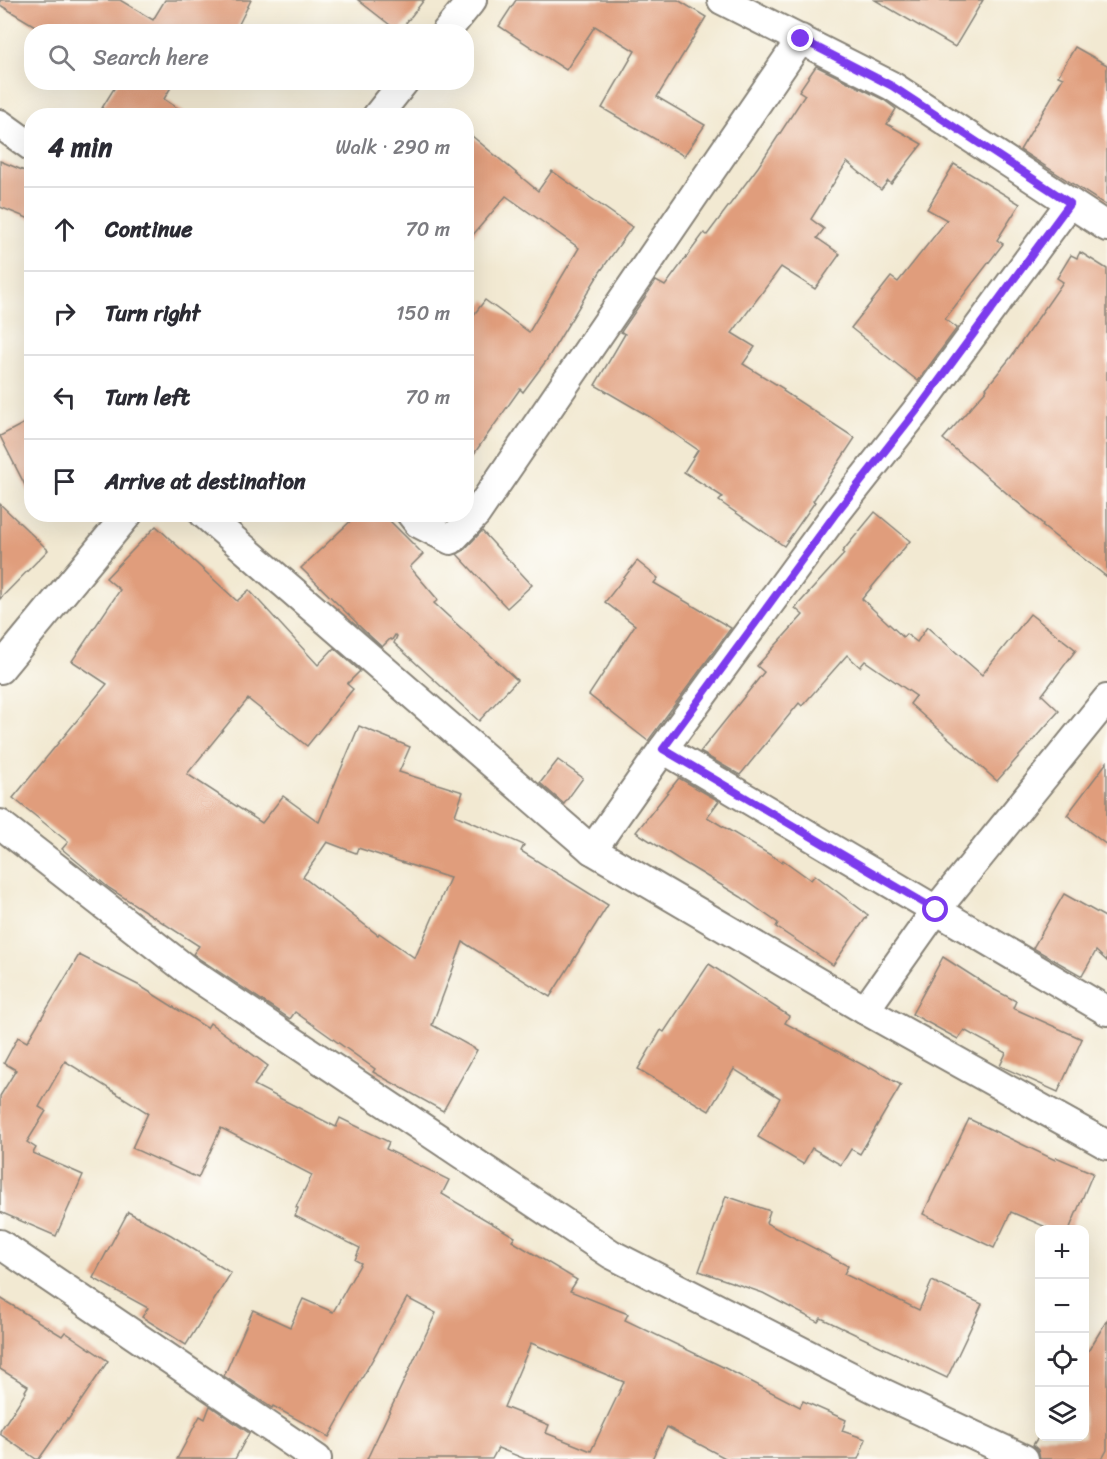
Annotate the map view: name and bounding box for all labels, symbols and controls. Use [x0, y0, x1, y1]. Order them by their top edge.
search box [24, 24, 474, 90]
route end [787, 25, 813, 51]
text: Search here [93, 38, 209, 77]
icon: search [45, 41, 78, 74]
text: 4 min [48, 124, 112, 170]
text: Walk · 290 m [335, 130, 450, 165]
text: Continue [105, 210, 193, 249]
text: 70 m [405, 212, 450, 247]
icon: ahead [48, 213, 81, 246]
text: Turn right [105, 294, 200, 333]
text: 150 m [396, 296, 450, 331]
icon: right [48, 297, 81, 330]
text: Turn left [105, 378, 190, 417]
text: 70 m [405, 380, 450, 415]
icon: left [48, 381, 81, 414]
text: Arrive at destination [105, 462, 306, 501]
icon: arrive [48, 465, 81, 498]
route start [922, 896, 948, 922]
map controls [1035, 1225, 1089, 1441]
button: + [1035, 1225, 1089, 1279]
button: − [1035, 1279, 1089, 1333]
button: locate [1035, 1333, 1089, 1387]
button: layers [1035, 1387, 1089, 1441]

